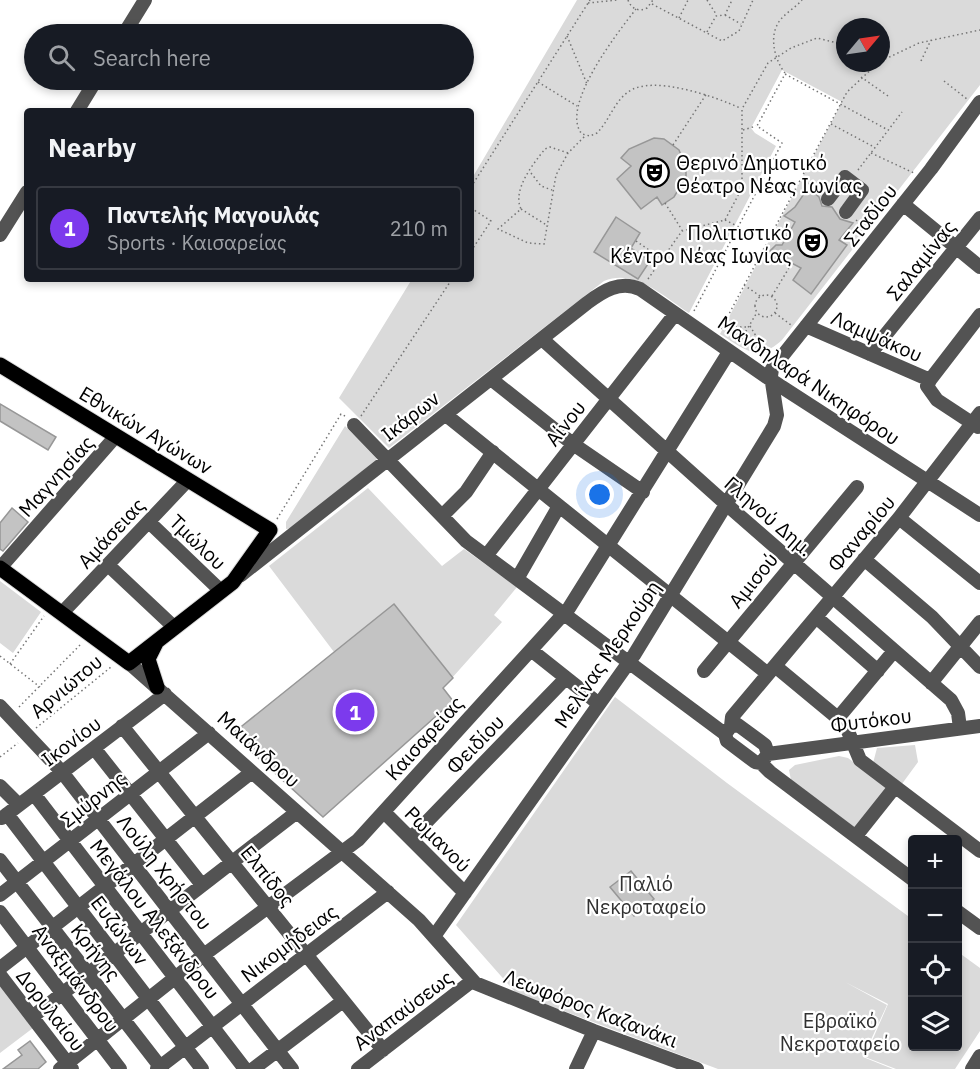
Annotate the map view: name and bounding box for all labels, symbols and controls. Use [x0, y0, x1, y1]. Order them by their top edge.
north arrow [836, 18, 890, 72]
search box [24, 24, 474, 90]
icon: search [45, 41, 78, 74]
text: Search here [93, 43, 211, 72]
text: Nearby [48, 130, 136, 164]
place label: Θερινό Δημοτικό Θέατρο Νέας Ιωνίας [676, 149, 862, 199]
theatre icon: Θερινό Δημοτικό Θέατρο Νέας Ιωνίας [639, 157, 671, 189]
street label: Σταδίου [837, 178, 903, 252]
text: Παντελής Μαγουλάς [107, 200, 320, 229]
street label: Σαλαμίνας [880, 214, 962, 306]
text: 1 [64, 215, 76, 242]
text: 210 m [390, 215, 448, 242]
place label: Πολιτιστικό Κέντρο Νέας Ιωνίας [610, 219, 792, 269]
theatre icon: Πολιτιστικό Κέντρο Νέας Ιωνίας [797, 227, 829, 259]
text: Sports · Καισαρείας [107, 229, 287, 256]
street label: Λαμψάκου [827, 304, 927, 368]
street label: Μανδηλαρά Νικηφόρου [713, 309, 905, 451]
street label: Εθνικών Αγώνων [74, 380, 218, 480]
street label: Ικάρων [375, 385, 445, 447]
street label: Αίνου [539, 395, 591, 451]
street label: Μαγνησίας [12, 429, 100, 523]
street label: Γληνού Δημ. [719, 470, 819, 562]
your location [585, 480, 614, 509]
street label: Φαναρίου [821, 489, 901, 577]
street label: Αμάσειας [71, 492, 151, 574]
street label: Τμώλου [164, 508, 232, 576]
street label: Αμισού [722, 546, 784, 614]
street label: Μελίνας Μερκούρη [548, 575, 666, 733]
street label: Αρνιώτου [24, 648, 108, 724]
pin: 1 [336, 690, 374, 734]
street label: Καισαρείας [379, 690, 469, 786]
street label: Φυτόκου [829, 702, 913, 738]
street label: Μαιάνδρου [212, 705, 306, 793]
street label: Φειδίου [440, 708, 510, 780]
street label: Ικονίου [36, 710, 106, 772]
street label: Σμύρνης [55, 765, 131, 833]
street label: Ρωμανού [399, 800, 477, 878]
street label: Λούλη Χρήστου [111, 809, 219, 935]
street label: Μεγάλου Αλεξάνδρου [84, 833, 226, 1005]
map controls [908, 835, 962, 1051]
button: + [908, 835, 962, 889]
street label: Ελπίδος [235, 840, 301, 912]
park label: Παλιό Νεκροταφείο [586, 870, 706, 920]
button: − [908, 889, 962, 943]
street label: Ευζώνων [85, 890, 155, 970]
street label: Νικομήδειας [235, 898, 343, 988]
street label: Αναξιμάνδρου [26, 918, 126, 1038]
street label: Κρήνης [65, 918, 127, 986]
button: locate [908, 943, 962, 997]
street label: Λεωφόρος Καζανάκι [500, 962, 682, 1054]
street label: Δορυλαίου [10, 963, 92, 1057]
street label: Αναπαύσεως [348, 964, 458, 1056]
button: layers [908, 997, 962, 1051]
park label: Εβραϊκό Νεκροταφείο [780, 1007, 900, 1057]

